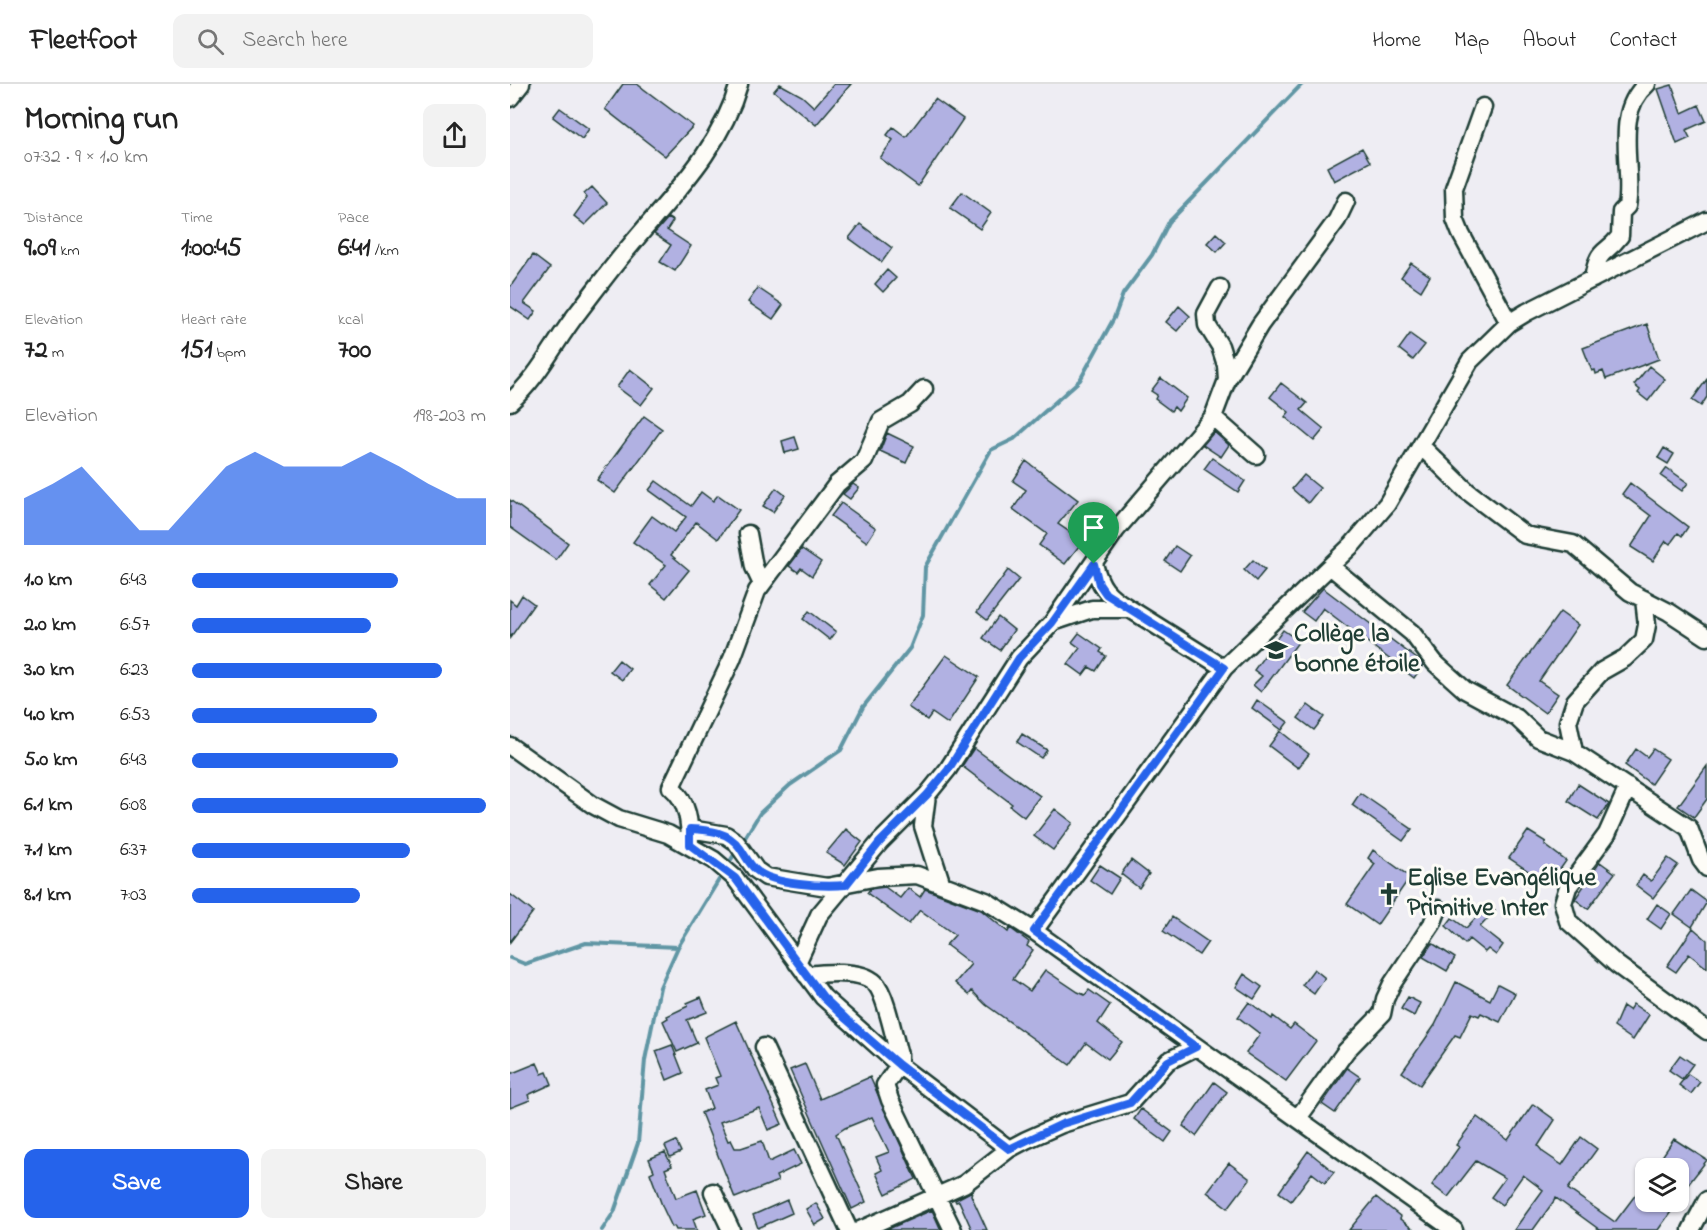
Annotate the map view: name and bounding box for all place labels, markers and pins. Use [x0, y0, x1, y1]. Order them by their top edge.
pin [1068, 502, 1119, 564]
place label: Collège la bonne étoile [1294, 616, 1421, 684]
school or university icon: Collège la bonne étoile [1263, 637, 1289, 663]
place label: Eglise Evangélique Primitive Inter [1407, 860, 1598, 928]
church icon: Eglise Evangélique Primitive Inter [1376, 881, 1402, 907]

